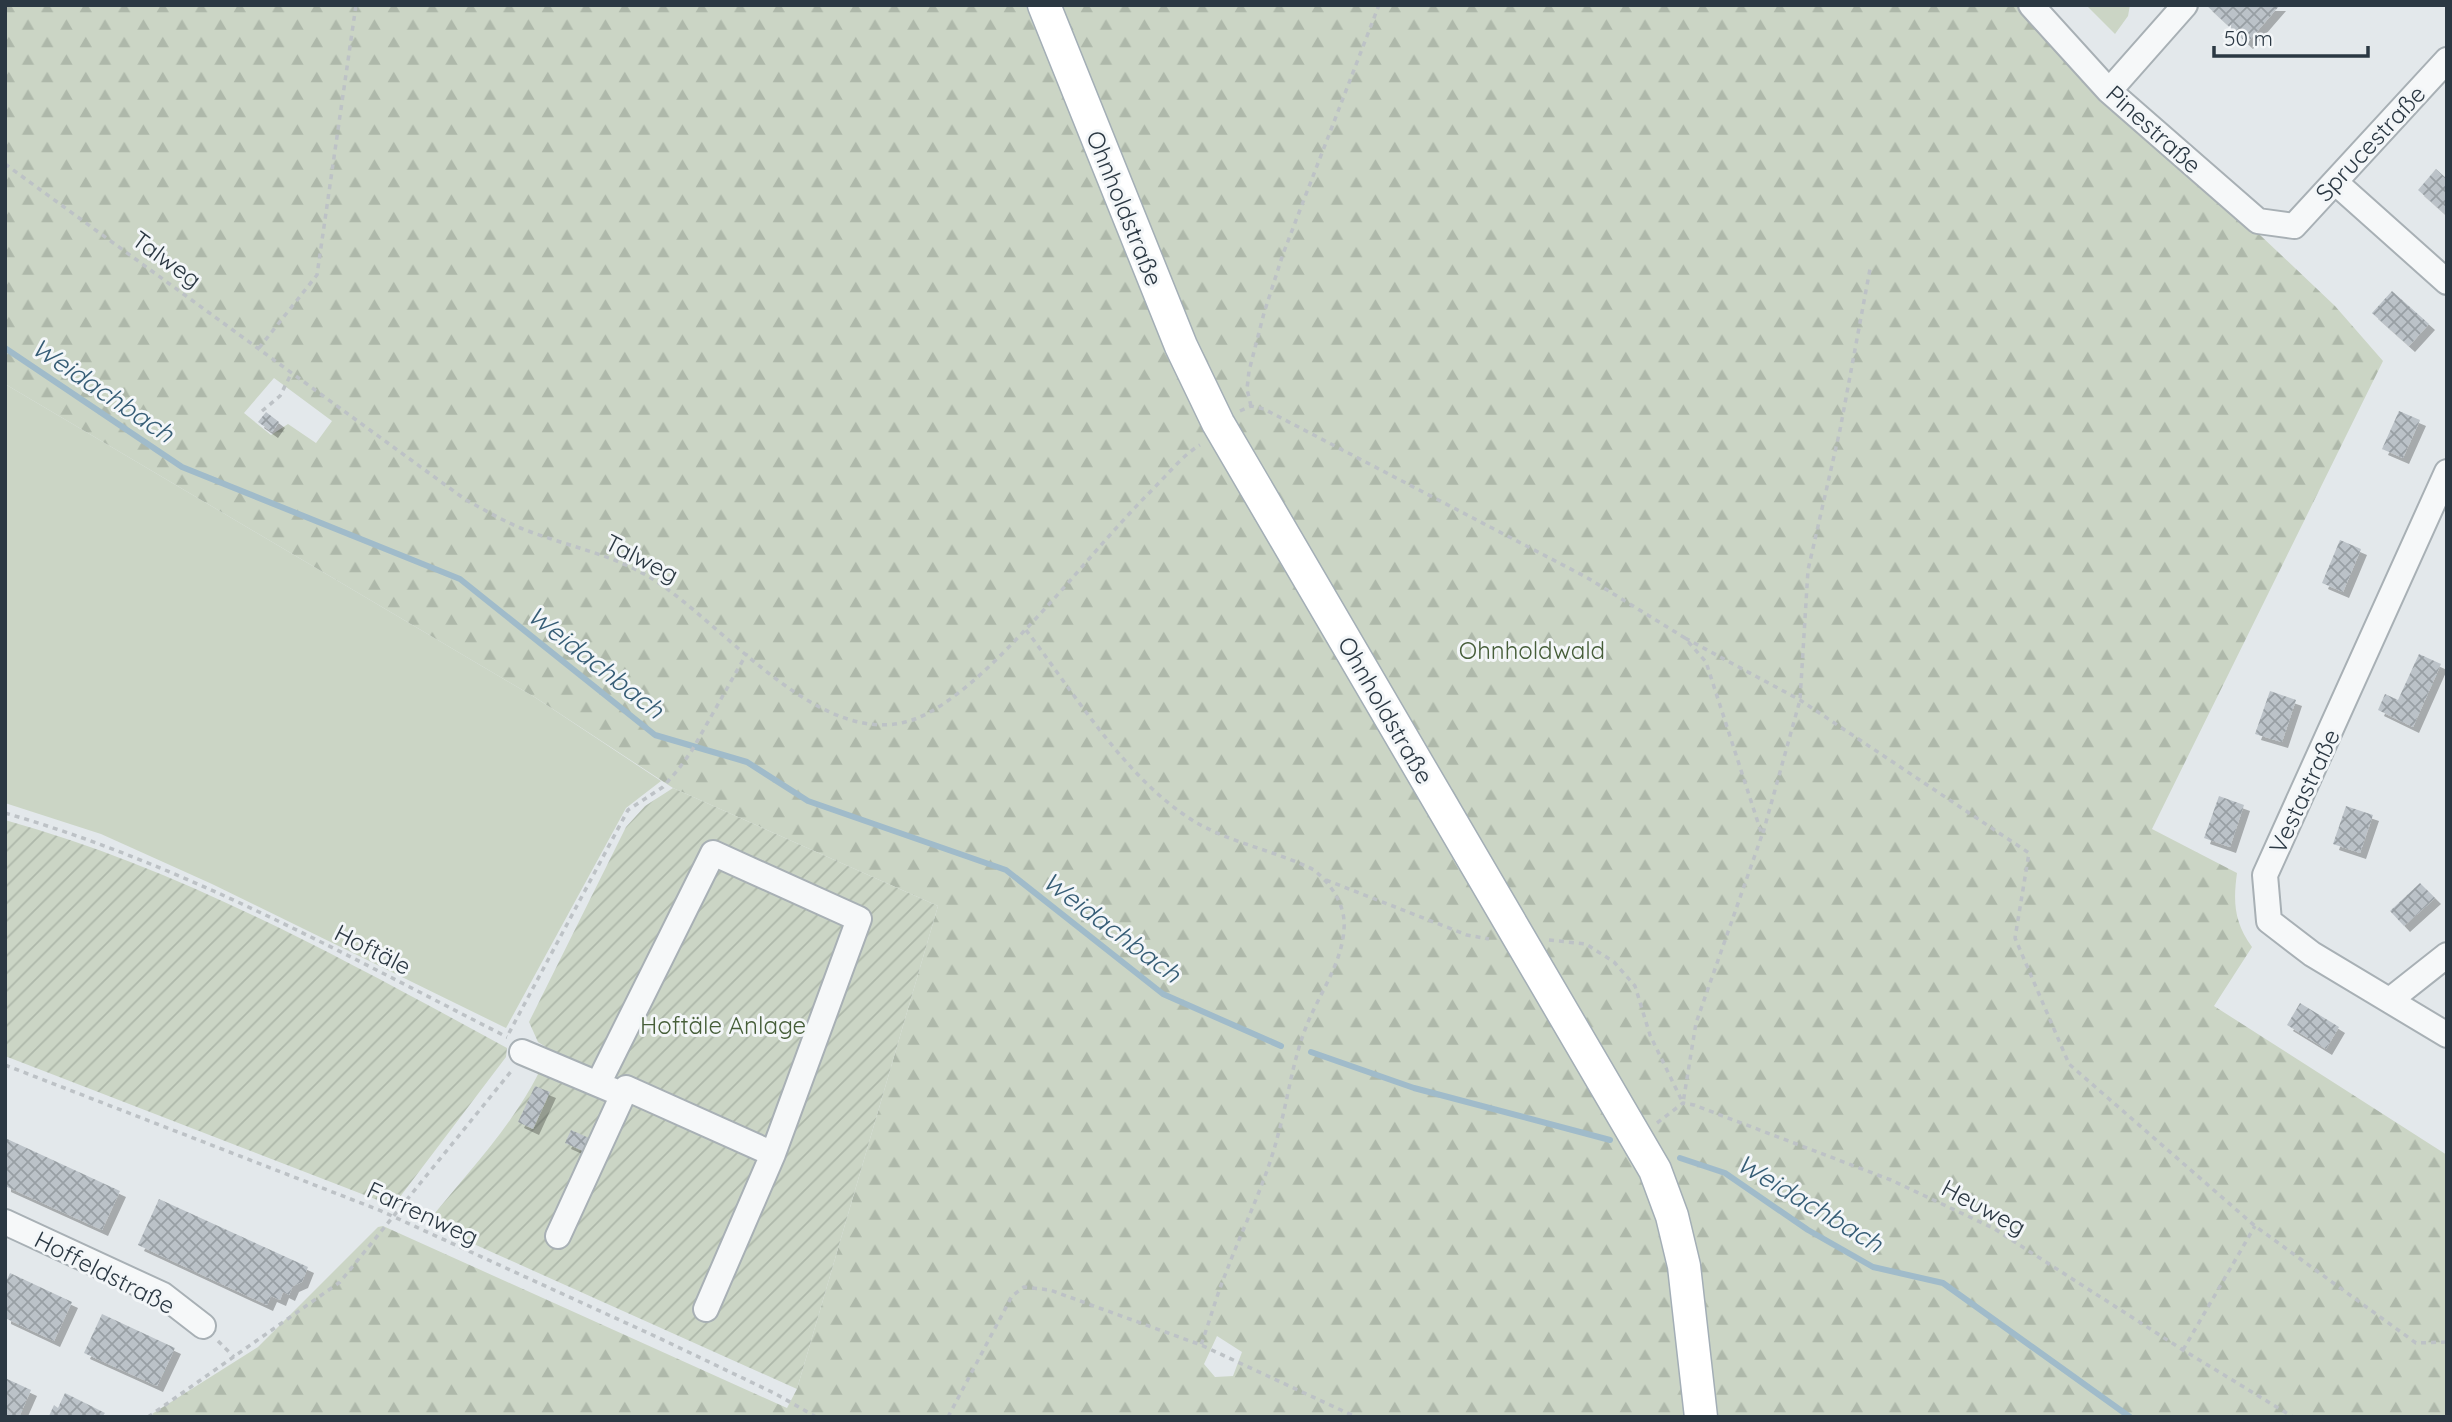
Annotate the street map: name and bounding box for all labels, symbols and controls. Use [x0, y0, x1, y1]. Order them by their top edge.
scale bar [2214, 14, 2368, 58]
text: 50 m [2224, 25, 2273, 51]
street label: Pinestraße [2100, 78, 2208, 180]
street label: Sprucestraße [2309, 79, 2431, 207]
street label: Ohnholdstraße [1080, 126, 1170, 290]
street label: Talweg [127, 224, 207, 294]
water label: Weidachbach [26, 330, 181, 450]
street label: Talweg [600, 527, 684, 589]
water label: Weidachbach [521, 598, 672, 726]
street label: Ohnholdstraße [1332, 631, 1440, 789]
park label: Ohnholdwald [1459, 635, 1605, 665]
street label: Vestastraße [2262, 724, 2346, 858]
water label: Weidachbach [1036, 864, 1189, 990]
street label: Hoftäle [330, 917, 416, 981]
park label: Hoftäle Anlage [640, 1010, 806, 1040]
water label: Weidachbach [1731, 1146, 1890, 1260]
street label: Heuweg [1937, 1172, 2031, 1242]
street label: Farrenweg [363, 1174, 483, 1252]
street label: Hoffeldstraße [30, 1224, 180, 1320]

